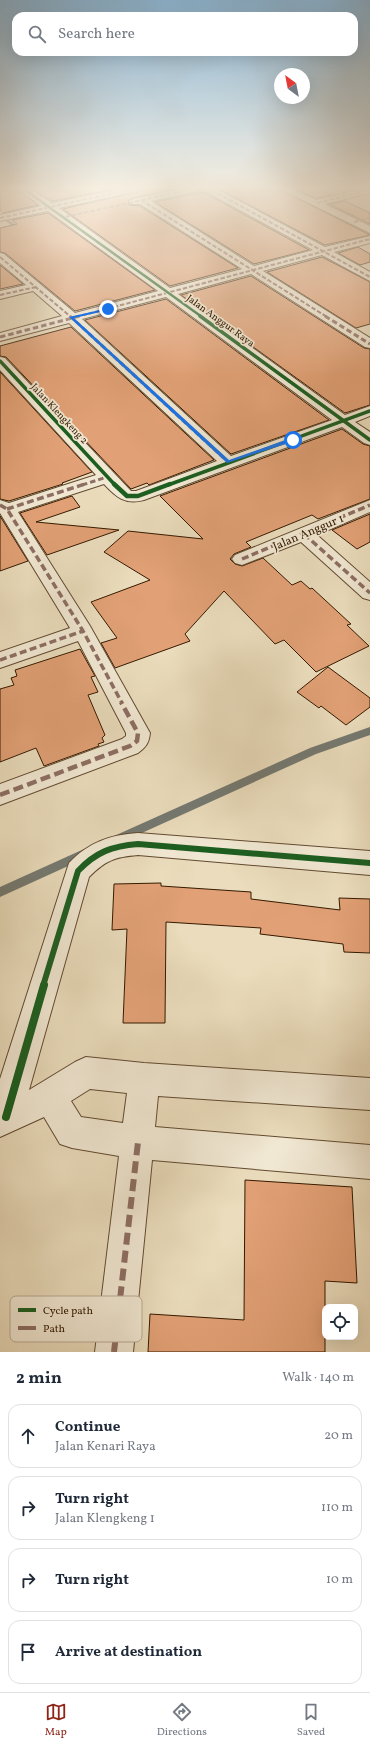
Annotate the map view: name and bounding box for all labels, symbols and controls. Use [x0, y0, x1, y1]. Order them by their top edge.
search box [12, 12, 358, 56]
icon: search [26, 23, 48, 45]
text: Search here [58, 24, 135, 45]
north arrow [274, 68, 310, 104]
street label: Jalan Anggur Raya [183, 291, 257, 350]
route end [99, 300, 117, 318]
street label: Jalan Klengkeng 2 [27, 380, 91, 447]
route start [284, 431, 302, 449]
street label: Jalan Anggur 1 [270, 511, 346, 555]
legend [10, 1296, 142, 1342]
text: Cycle path [43, 1304, 93, 1319]
map controls [322, 1304, 358, 1340]
button: locate [322, 1304, 358, 1340]
text: Path [43, 1322, 66, 1337]
text: 2 min [16, 1367, 62, 1390]
text: Walk · 140 m [282, 1369, 354, 1387]
text: Continue [55, 1417, 120, 1438]
icon: ahead [17, 1425, 39, 1447]
text: 20 m [324, 1427, 353, 1445]
text: Jalan Kenari Raya [55, 1438, 156, 1456]
text: Turn right [55, 1489, 129, 1510]
icon: right [17, 1497, 39, 1519]
text: 110 m [321, 1499, 353, 1517]
text: Jalan Klengkeng 1 [55, 1510, 155, 1528]
icon: right [17, 1569, 39, 1591]
text: Turn right [55, 1570, 129, 1591]
text: 10 m [326, 1571, 353, 1589]
icon: arrive [17, 1641, 39, 1663]
text: Arrive at destination [55, 1642, 202, 1663]
tab: Map [45, 1701, 67, 1740]
tab: Directions [157, 1701, 207, 1740]
tab: Saved [297, 1701, 325, 1740]

